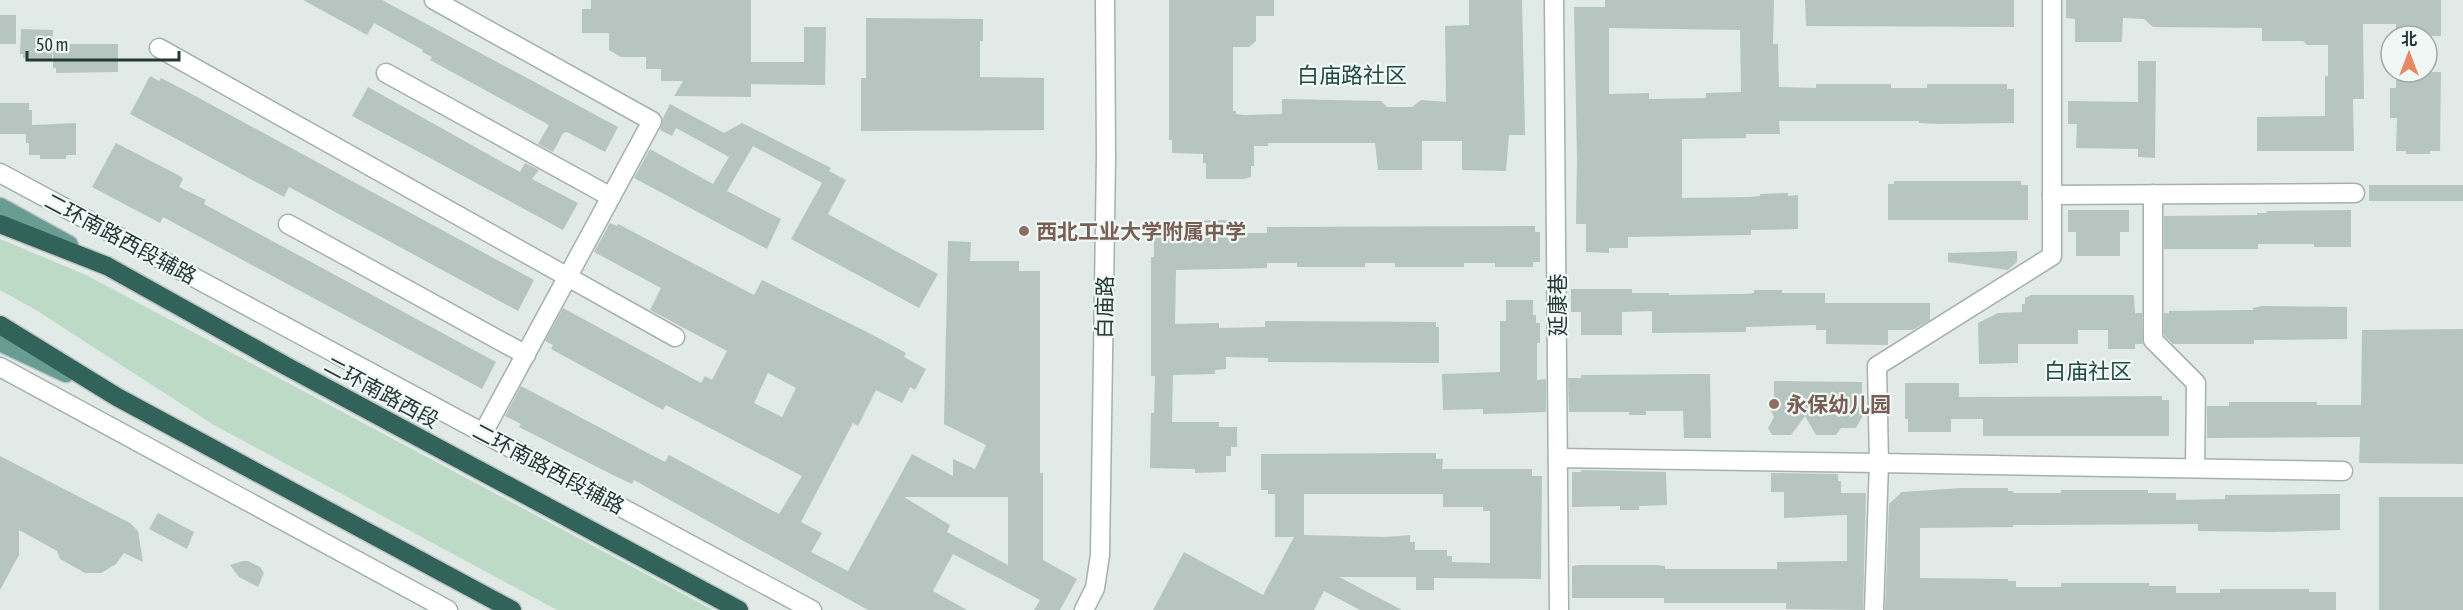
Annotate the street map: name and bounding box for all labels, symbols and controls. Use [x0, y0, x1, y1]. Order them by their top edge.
scale bar [27, 24, 178, 62]
north arrow [2379, 24, 2439, 84]
text: 北 [2401, 30, 2417, 48]
text: 50 m [36, 34, 68, 55]
district label: 白庙路社区 [1297, 62, 1407, 88]
street label: 二环南路西段辅路 [41, 188, 201, 288]
place label: 西北工业大学附属中学 [1036, 219, 1246, 243]
marker: 西北工业大学附属中学 [1017, 224, 1031, 238]
street label: 延康巷 [1545, 274, 1569, 337]
street label: 白庙路 [1091, 275, 1117, 339]
street label: 二环南路西段 [321, 352, 443, 432]
district label: 白庙社区 [2044, 358, 2132, 384]
place label: 永保幼儿园 [1786, 392, 1891, 416]
marker: 永保幼儿园 [1767, 397, 1781, 411]
street label: 二环南路西段辅路 [469, 418, 629, 518]

